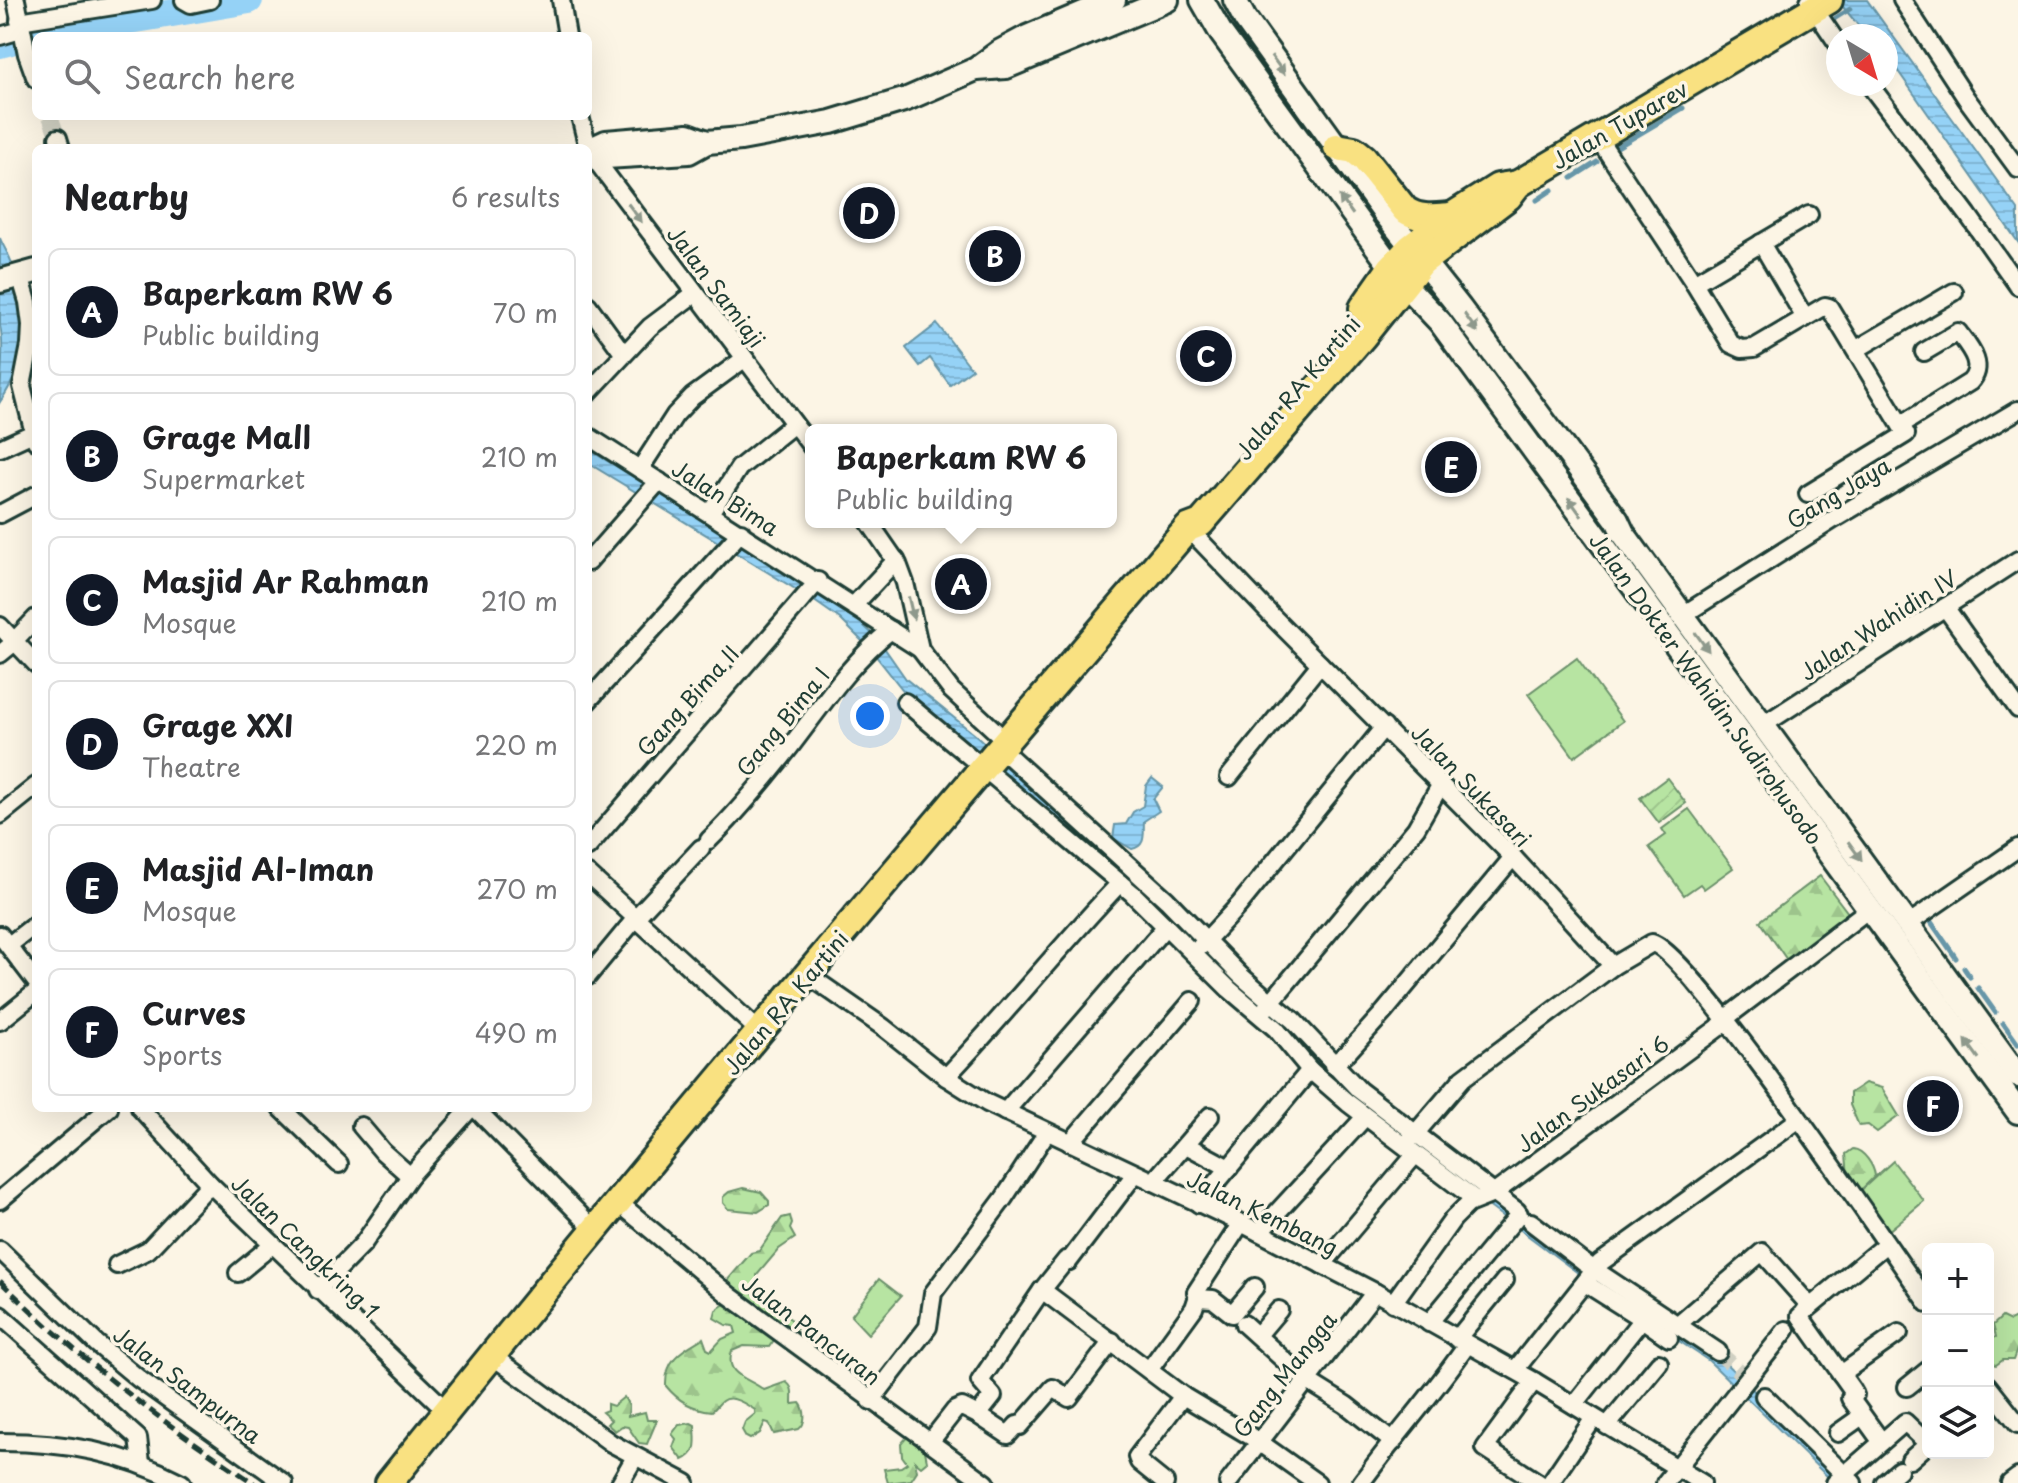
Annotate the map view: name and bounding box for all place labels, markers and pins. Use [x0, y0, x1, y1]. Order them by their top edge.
pin: D [843, 183, 895, 243]
pin: B [969, 226, 1021, 286]
pin: C [1180, 326, 1232, 386]
pin: E [1425, 437, 1477, 497]
pin: A [935, 554, 987, 614]
pin: F [1907, 1076, 1959, 1136]

